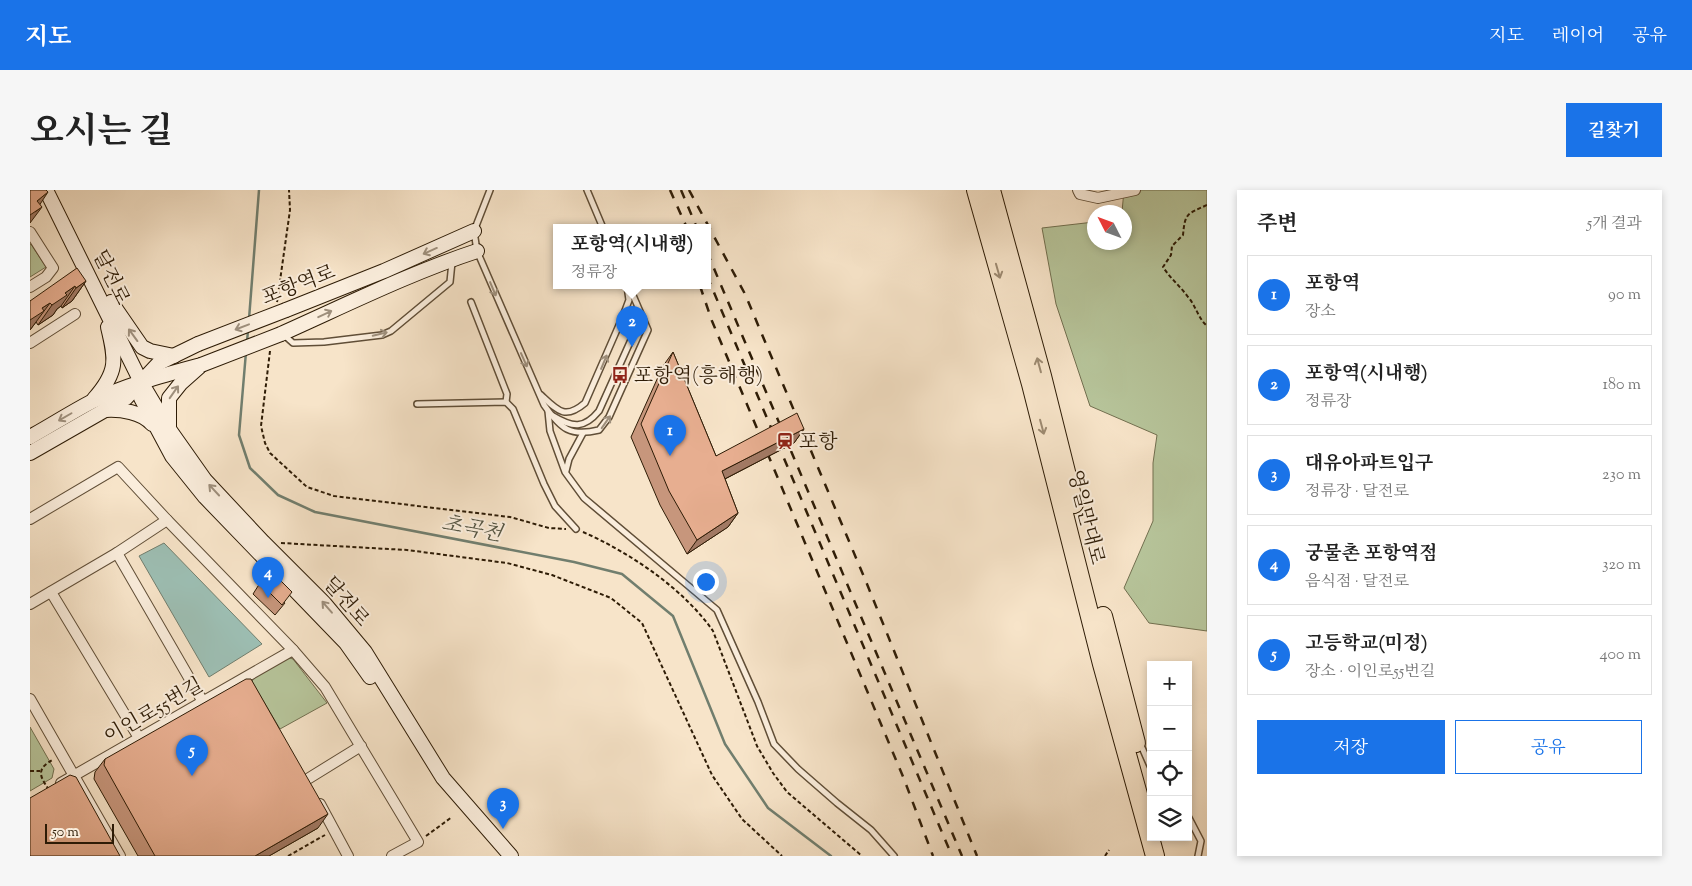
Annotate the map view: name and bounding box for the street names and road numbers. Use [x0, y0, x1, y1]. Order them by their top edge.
street label: 달전로 [84, 246, 135, 311]
street label: 포항역로 [258, 259, 340, 314]
street label: 영일만대로 [1059, 467, 1110, 568]
street label: 달전로 [315, 571, 375, 634]
street label: 이인로55번길 [99, 672, 209, 752]

